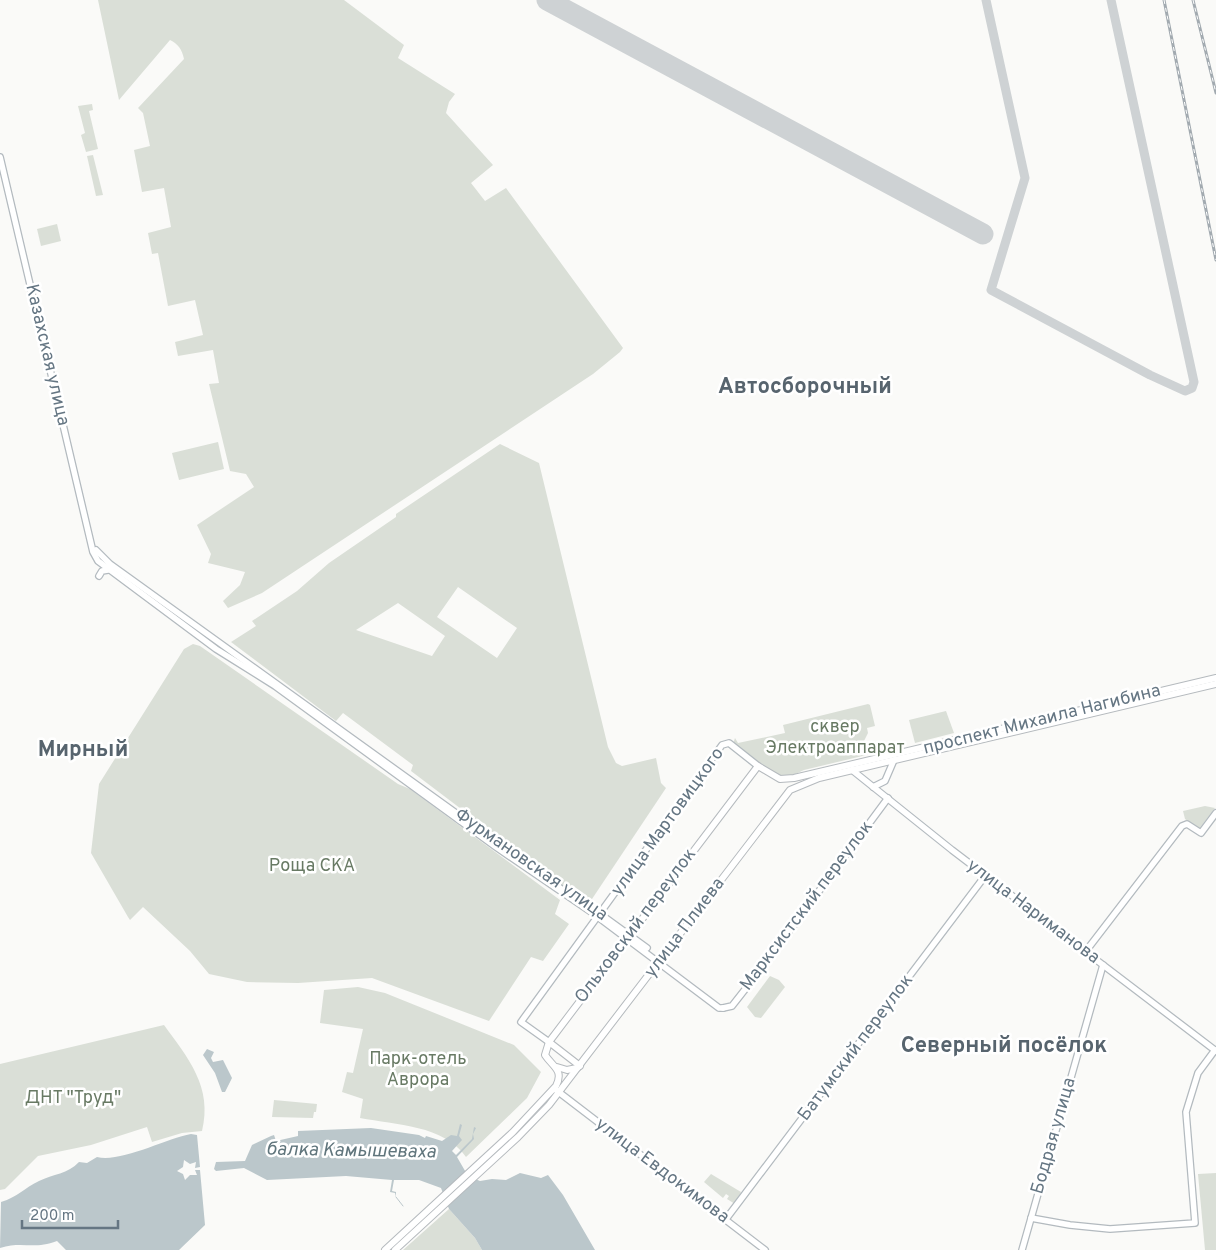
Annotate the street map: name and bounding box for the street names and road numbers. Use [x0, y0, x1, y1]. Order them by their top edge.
street label: Казахская улица [20, 282, 74, 428]
street label: проспект Михаила Нагибина [921, 679, 1163, 761]
street label: улица Мартовицкого [606, 743, 730, 901]
street label: Фурмановская улица [450, 803, 612, 927]
street label: Марксистский переулок [735, 816, 879, 996]
street label: Ольховский переулок [570, 844, 702, 1008]
street label: улица Нариманова [962, 854, 1104, 970]
street label: улица Плиева [640, 873, 730, 983]
street label: Батумский переулок [793, 970, 919, 1126]
street label: Бодрая улица [1026, 1075, 1082, 1197]
street label: улица Евдокимова [590, 1113, 734, 1229]

